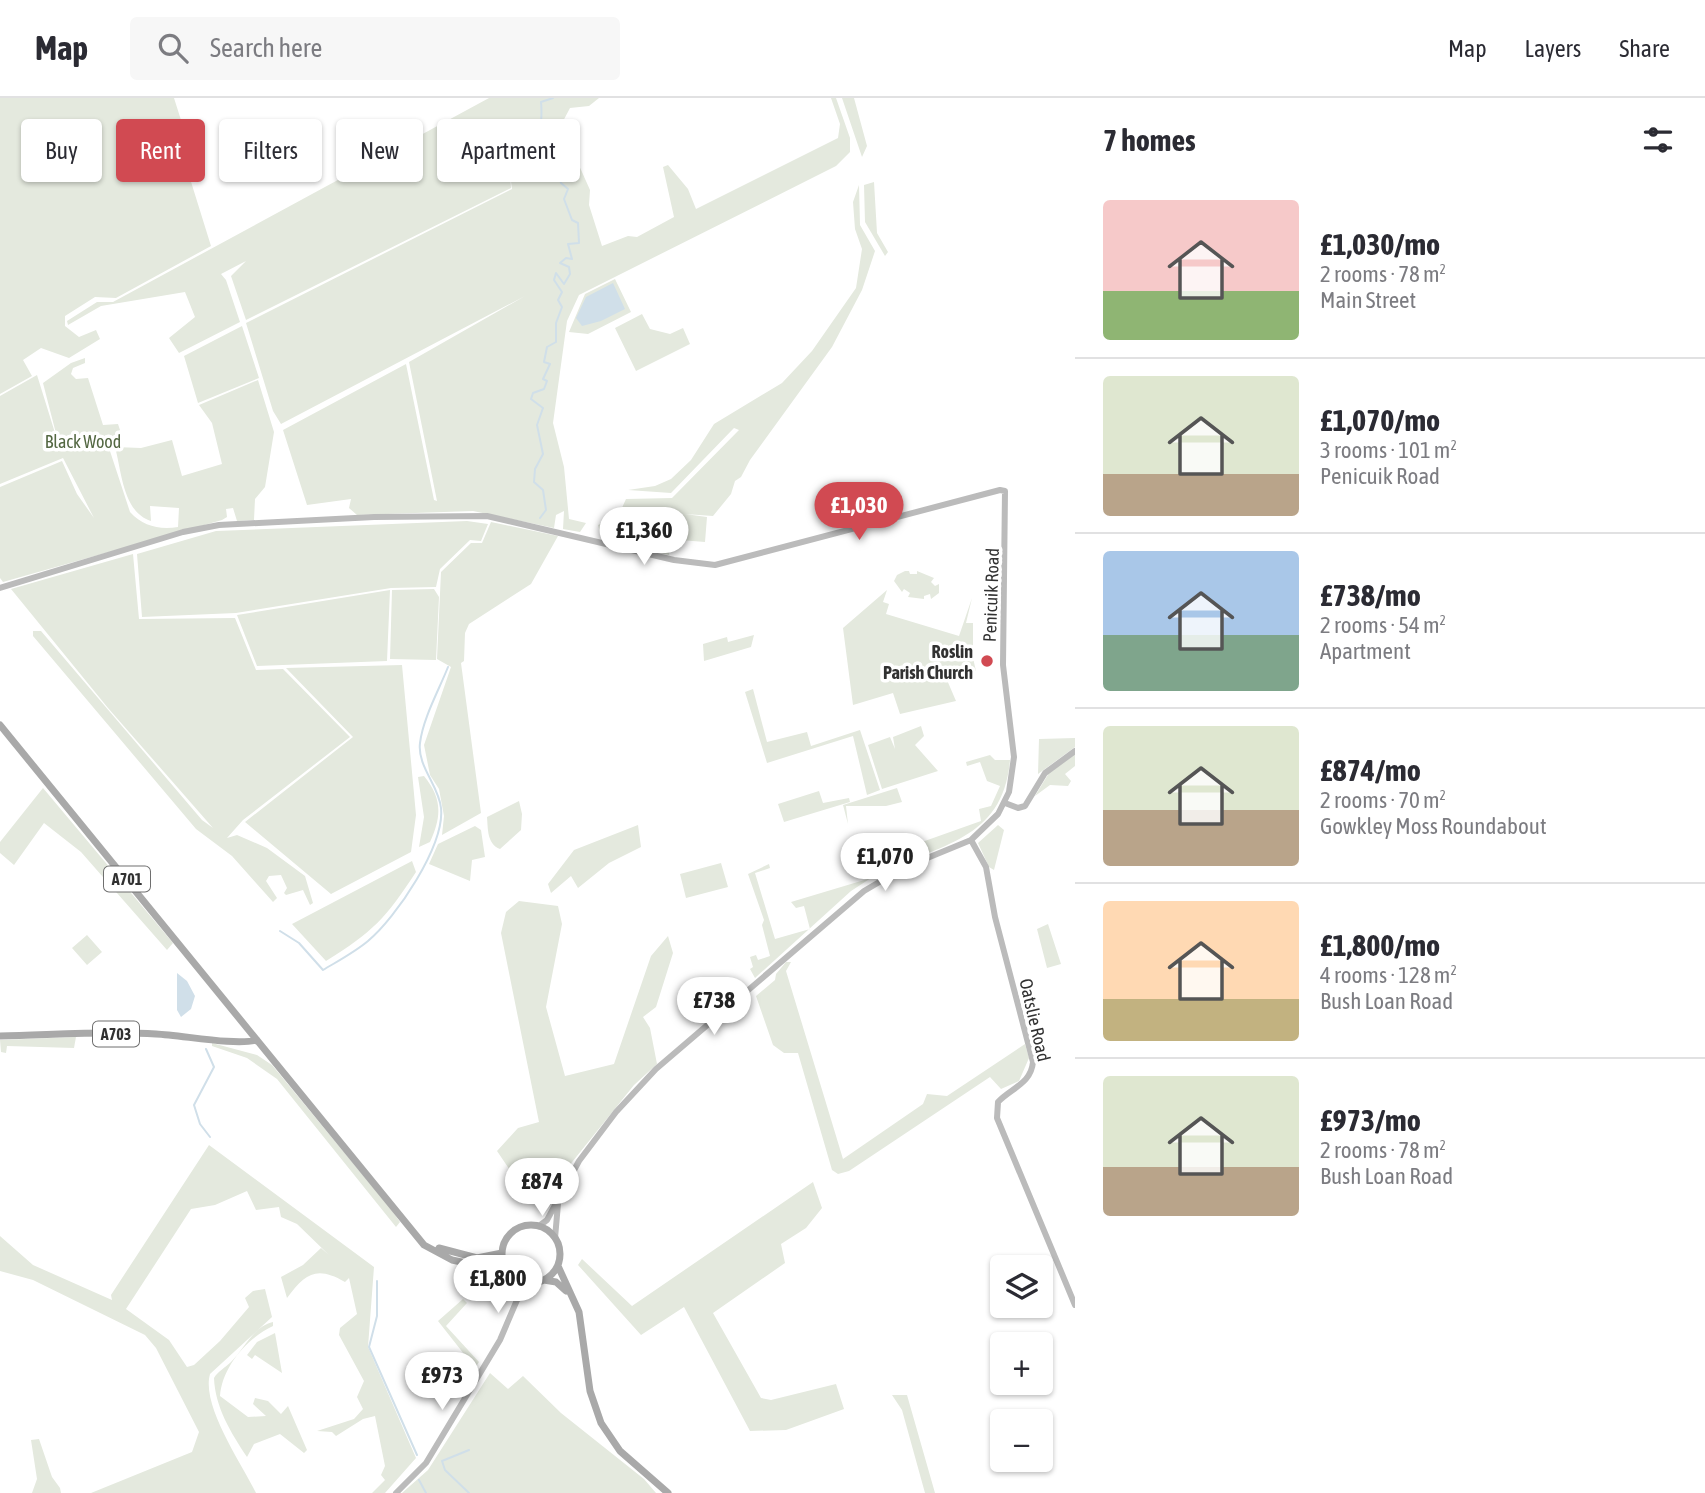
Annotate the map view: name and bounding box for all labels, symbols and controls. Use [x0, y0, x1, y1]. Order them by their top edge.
search box [130, 17, 620, 80]
text: Map [35, 29, 88, 67]
icon: search [154, 29, 192, 67]
text: Search here [210, 33, 322, 63]
text: Map [1448, 35, 1487, 62]
text: Layers [1525, 35, 1581, 62]
text: Share [1619, 35, 1670, 62]
chip: Buy [21, 119, 102, 182]
chip: Rent [116, 119, 205, 182]
chip: Filters [219, 119, 322, 182]
chip: New [336, 119, 423, 182]
chip: Apartment [437, 119, 580, 182]
icon: filters [1639, 121, 1677, 159]
text: 7 homes [1103, 123, 1196, 157]
text: £1,030/mo [1320, 227, 1440, 261]
icon: home [1159, 228, 1243, 312]
text: 2 rooms · 78 m² [1320, 261, 1446, 287]
text: Main Street [1320, 287, 1416, 313]
text: £1,070/mo [1320, 403, 1440, 437]
icon: home [1159, 404, 1243, 488]
park label: Black Wood [45, 431, 121, 452]
text: 3 rooms · 101 m² [1320, 437, 1457, 463]
text: Penicuik Road [1320, 463, 1440, 489]
pin: £1,030 [802, 482, 916, 542]
text: £1,030 [831, 492, 888, 518]
pin: £1,360 [587, 508, 701, 567]
text: £1,360 [616, 517, 673, 543]
street label: Penicuik Road [979, 548, 1003, 642]
text: £738/mo [1320, 578, 1421, 612]
icon: home [1159, 579, 1243, 663]
text: 2 rooms · 54 m² [1320, 612, 1446, 638]
text: Apartment [1320, 638, 1411, 664]
place label: Roslin Parish Church [883, 641, 973, 683]
marker: Roslin Parish Church [979, 653, 995, 669]
text: £874/mo [1320, 753, 1421, 787]
icon: home [1159, 754, 1243, 838]
text: 2 rooms · 70 m² [1320, 787, 1446, 813]
text: Gowkley Moss Roundabout [1320, 813, 1547, 839]
pin: £1,070 [828, 834, 942, 893]
text: £1,070 [857, 843, 914, 869]
road number: A701 [104, 866, 150, 892]
text: £1,800/mo [1320, 928, 1440, 962]
icon: home [1159, 929, 1243, 1013]
text: 4 rooms · 128 m² [1320, 962, 1457, 988]
street label: Oatslie Road [1015, 977, 1055, 1063]
pin: £738 [673, 978, 755, 1037]
text: £738 [693, 987, 735, 1013]
text: Bush Loan Road [1320, 988, 1453, 1014]
road number: A703 [93, 1022, 139, 1046]
text: £973/mo [1320, 1103, 1421, 1137]
icon: home [1159, 1104, 1243, 1188]
text: 2 rooms · 78 m² [1320, 1137, 1446, 1163]
pin: £874 [501, 1158, 583, 1218]
text: Bush Loan Road [1320, 1163, 1453, 1189]
text: £874 [521, 1168, 563, 1194]
map controls [990, 1255, 1053, 1472]
button: layers [990, 1255, 1053, 1318]
pin: £1,800 [441, 1256, 555, 1315]
text: £1,800 [470, 1265, 527, 1291]
button: + [990, 1332, 1053, 1395]
pin: £973 [401, 1352, 483, 1412]
text: £973 [421, 1362, 463, 1388]
button: − [990, 1409, 1053, 1472]

